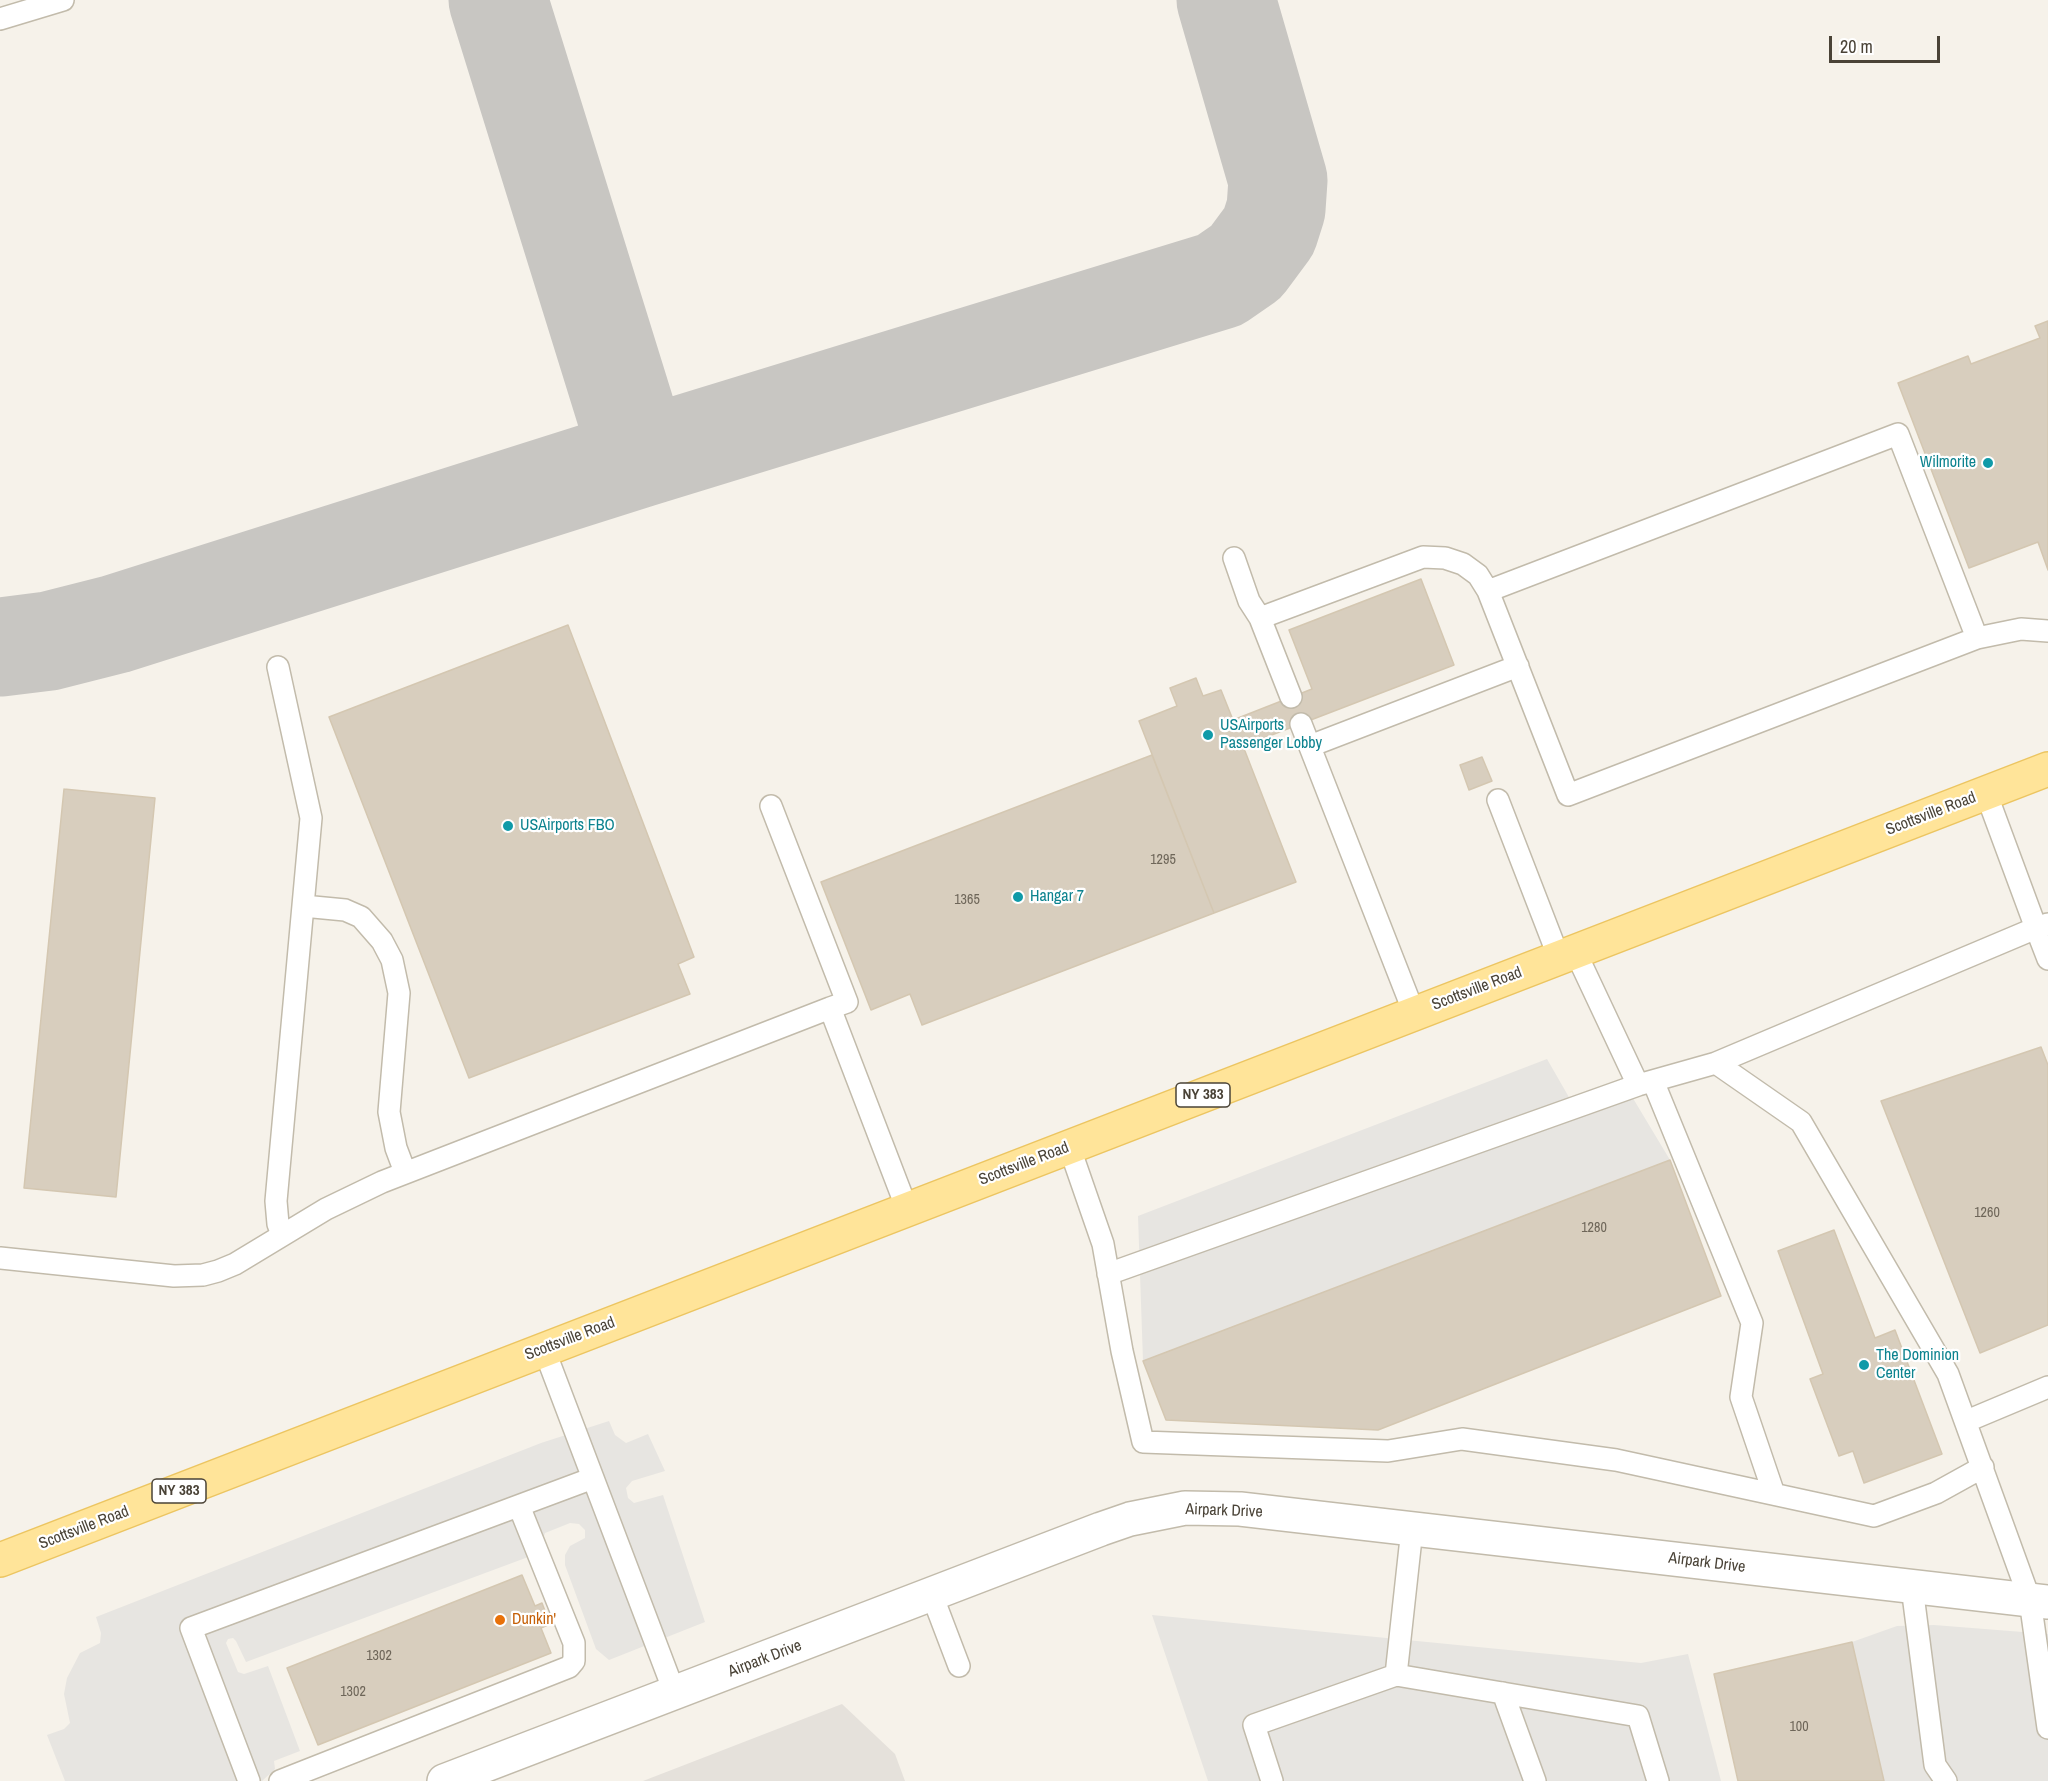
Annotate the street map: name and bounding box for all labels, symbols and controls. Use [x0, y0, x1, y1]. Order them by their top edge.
scale bar [1832, 24, 1943, 62]
text: 20 m [1840, 34, 1873, 59]
place label: Wilmorite [1920, 453, 1976, 473]
marker: Wilmorite [1981, 456, 1995, 470]
place label: USAirports Passenger Lobby [1220, 716, 1322, 754]
marker: USAirports Passenger Lobby [1201, 728, 1215, 742]
street label: Scottsville Road [1883, 788, 1979, 840]
place label: USAirports FBO [520, 816, 615, 836]
marker: USAirports FBO [501, 819, 515, 833]
house number: 1295 [1150, 852, 1176, 868]
place label: Hangar 7 [1030, 887, 1084, 907]
marker: Hangar 7 [1011, 890, 1025, 904]
house number: 1365 [954, 892, 980, 908]
street label: Scottsville Road [1429, 963, 1525, 1015]
road number: NY 383 [1176, 1083, 1230, 1107]
street label: Scottsville Road [976, 1138, 1072, 1190]
house number: 1260 [1974, 1205, 2000, 1221]
house number: 1280 [1581, 1220, 1607, 1236]
street label: Scottsville Road [522, 1313, 618, 1365]
place label: The Dominion Center [1876, 1346, 1959, 1384]
marker: The Dominion Center [1857, 1358, 1871, 1372]
road number: NY 383 [152, 1479, 206, 1503]
street label: Airpark Drive [1185, 1500, 1263, 1522]
street label: Scottsville Road [36, 1502, 132, 1554]
street label: Airpark Drive [1667, 1549, 1747, 1577]
place label: Dunkin' [512, 1610, 556, 1630]
marker: Dunkin' [493, 1613, 507, 1627]
street label: Airpark Drive [725, 1636, 805, 1682]
house number: 1302 [366, 1648, 392, 1664]
house number: 1302 [340, 1684, 366, 1700]
house number: 100 [1789, 1719, 1809, 1735]

